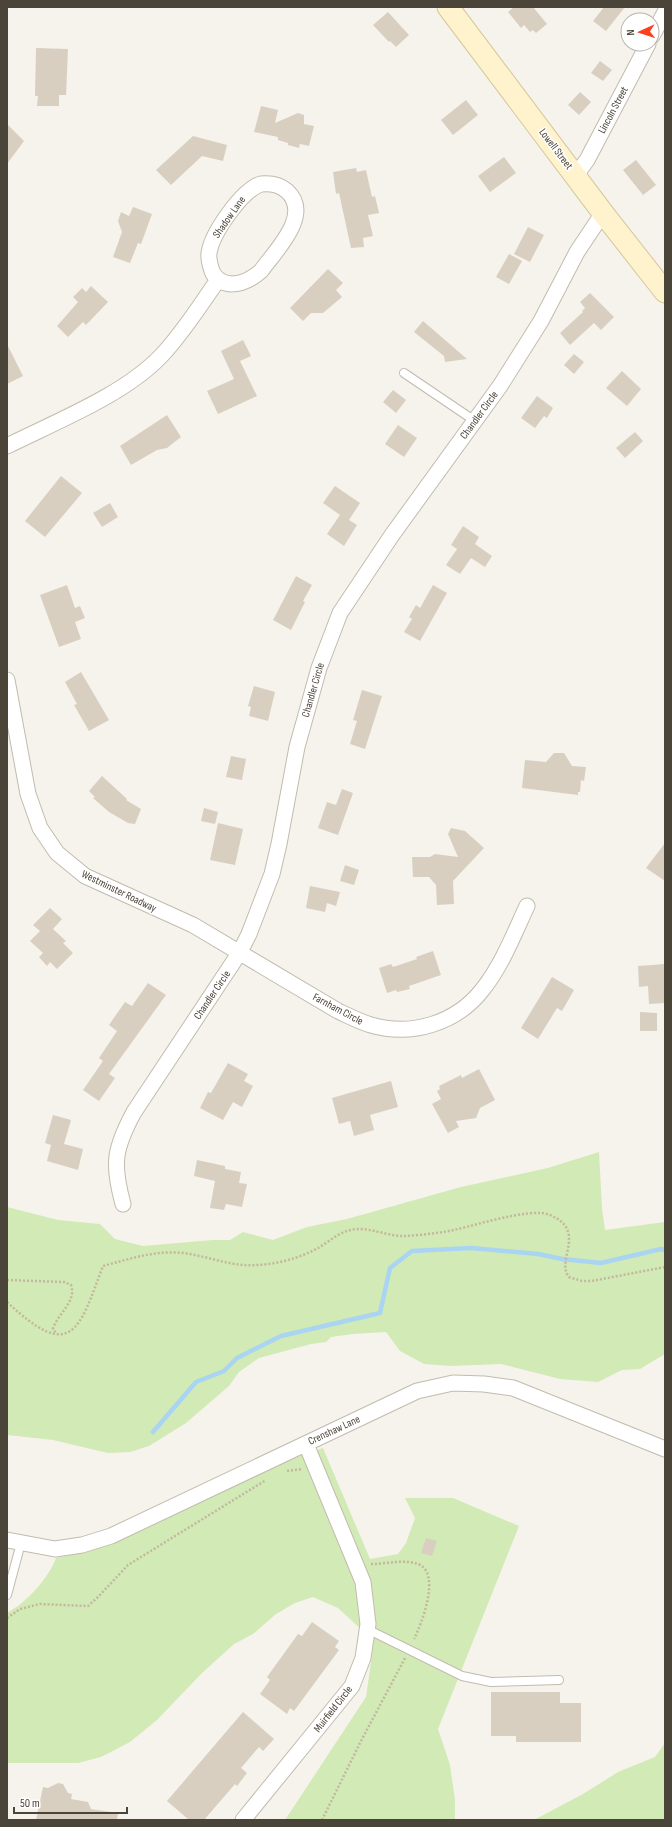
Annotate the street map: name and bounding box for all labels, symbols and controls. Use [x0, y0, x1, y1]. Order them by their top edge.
north arrow [620, 12, 660, 52]
text: N [624, 29, 637, 36]
street label: Lincoln Street [595, 84, 631, 136]
street label: Lowell Street [536, 126, 576, 173]
street label: Shadow Lane [210, 194, 248, 240]
street label: Chandler Circle [457, 388, 501, 442]
street label: Chandler Circle [299, 661, 327, 719]
street label: Westminster Roadway [79, 867, 159, 915]
street label: Chandler Circle [191, 968, 233, 1022]
street label: Farnham Circle [311, 990, 365, 1028]
street label: Crenshaw Lane [306, 1412, 362, 1448]
street label: Muirfield Circle [311, 1683, 355, 1735]
scale bar [14, 1789, 127, 1815]
text: 50 m [20, 1796, 40, 1811]

